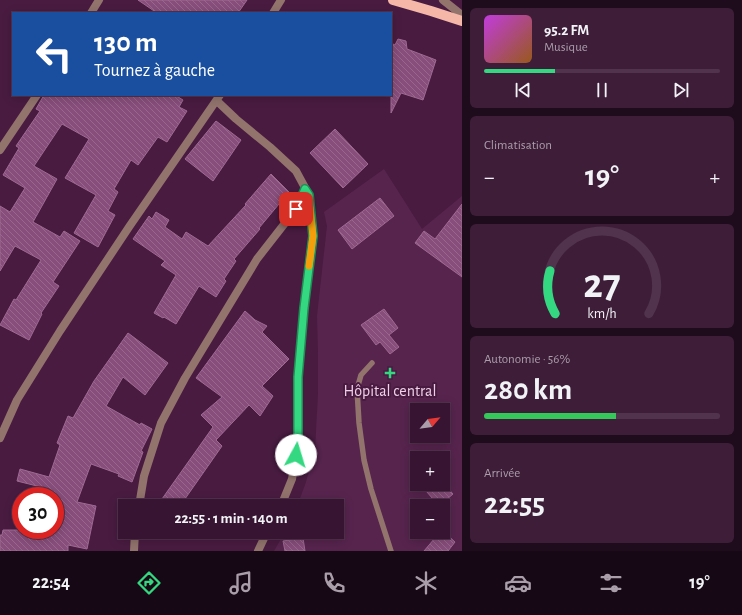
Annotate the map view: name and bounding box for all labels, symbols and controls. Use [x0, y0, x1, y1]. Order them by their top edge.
text: 95.2 FM [544, 23, 589, 38]
icon: left [28, 28, 80, 80]
text: 130 m [94, 29, 158, 57]
text: Musique [544, 41, 588, 54]
text: Tournez à gauche [94, 62, 215, 80]
icon: previous [512, 79, 534, 101]
icon: pause [591, 79, 613, 101]
icon: next [670, 79, 692, 101]
text: Climatisation [484, 139, 552, 152]
text: 19° [585, 161, 619, 191]
text: − [484, 166, 495, 188]
text: + [709, 166, 720, 188]
pin [279, 192, 313, 226]
icon: arrive [285, 198, 307, 220]
text: 27 [583, 263, 621, 304]
text: km/h [587, 306, 617, 320]
text: Autonomie · 56% [484, 353, 570, 366]
marker: Hôpital central [384, 367, 396, 379]
text: 280 km [484, 375, 572, 405]
place label: Hôpital central [344, 383, 436, 399]
north arrow [410, 403, 450, 443]
map controls [410, 403, 450, 539]
position arrow [275, 434, 317, 476]
button: + [410, 451, 450, 491]
text: Arrivée [484, 467, 520, 480]
speed limit sign: 30 [12, 487, 64, 539]
text: 22:55 [484, 489, 545, 519]
button: − [410, 499, 450, 539]
text: 22:55 · 1 min · 140 m [174, 511, 288, 526]
icon: directions [135, 569, 163, 597]
icon: music [227, 569, 255, 597]
icon: phone [320, 569, 348, 597]
icon: climate [412, 569, 440, 597]
icon: car [504, 569, 532, 597]
icon: filters [597, 569, 625, 597]
text: 22:54 [32, 574, 70, 592]
text: 19° [689, 574, 710, 592]

